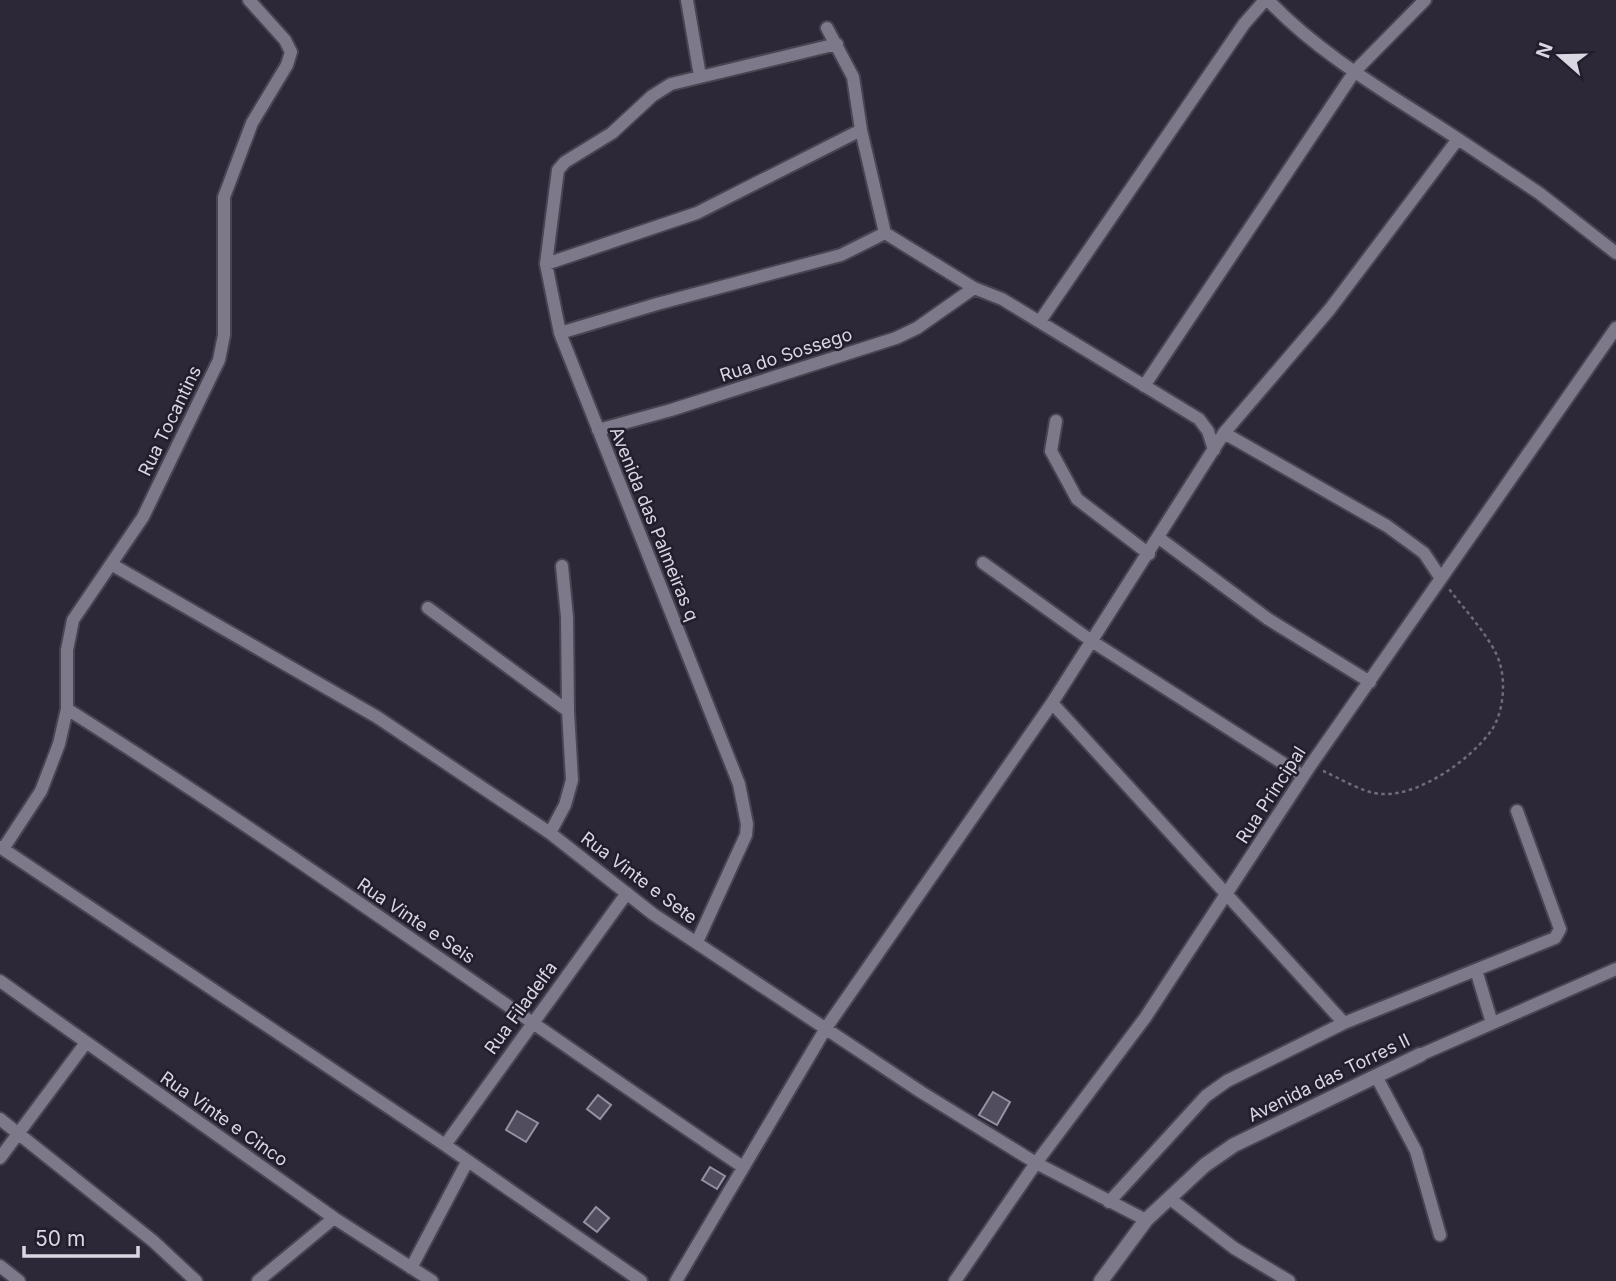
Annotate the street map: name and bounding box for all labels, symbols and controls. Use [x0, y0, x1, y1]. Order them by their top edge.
north arrow [1525, 21, 1595, 91]
text: N [1531, 40, 1558, 61]
street label: Rua do Sossego [717, 323, 855, 386]
street label: Rua Tocantins [134, 362, 205, 479]
street label: Avenida das Palmeiras q [606, 424, 703, 624]
street label: Rua Principal [1231, 742, 1310, 847]
street label: Rua Vinte e Sete [577, 827, 701, 928]
street label: Rua Vinte e Seis [353, 873, 479, 968]
street label: Rua Filadelfa [480, 957, 561, 1058]
street label: Avenida das Torres II [1244, 1029, 1413, 1126]
street label: Rua Vinte e Cinco [156, 1067, 292, 1170]
scale bar [24, 1214, 138, 1258]
text: 50 m [35, 1226, 85, 1251]

